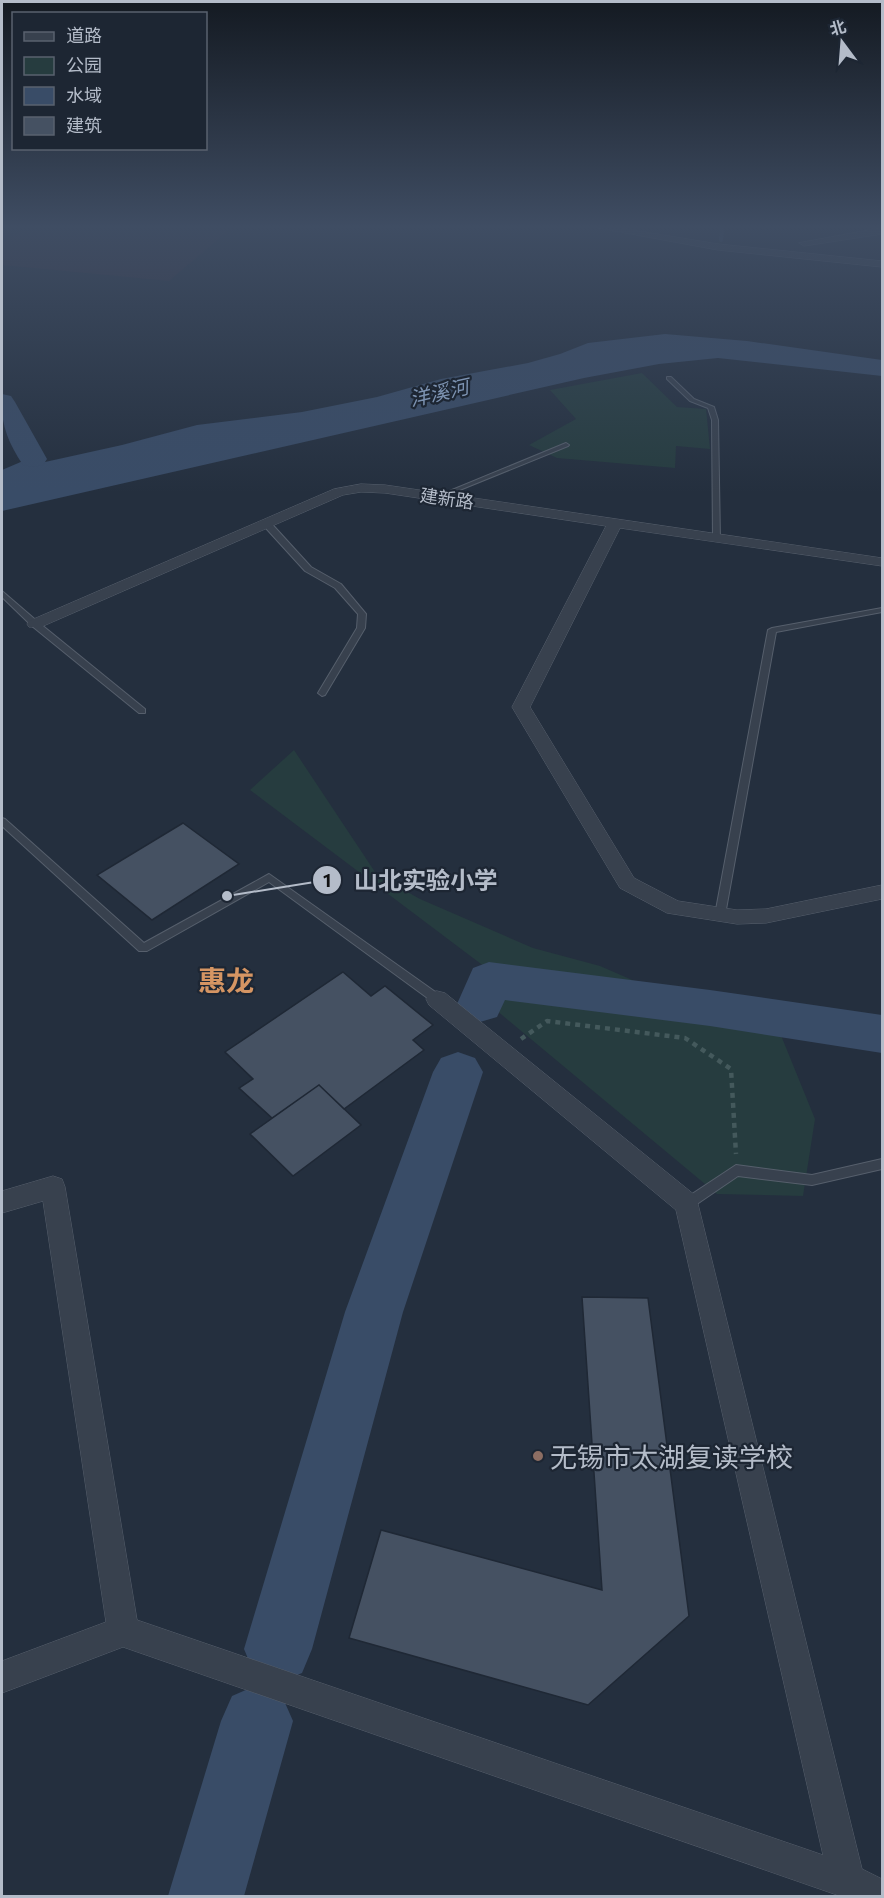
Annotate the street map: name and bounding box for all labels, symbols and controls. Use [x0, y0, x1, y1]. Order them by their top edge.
legend [12, 12, 207, 150]
north arrow [812, 12, 872, 72]
text: 北 [827, 16, 848, 38]
text: 道路 [66, 24, 102, 46]
text: 公园 [66, 54, 102, 76]
text: 水域 [66, 84, 102, 106]
text: 建筑 [66, 114, 102, 136]
water label: 洋溪河 [407, 373, 475, 410]
street label: 建新路 [419, 483, 475, 513]
callout: 山北实验小学 [312, 859, 510, 901]
text: 山北实验小学 [354, 865, 498, 894]
text: 1 [323, 869, 331, 891]
district label: 惠龙 [198, 963, 254, 997]
place label: 无锡市太湖复读学校 [550, 1440, 793, 1473]
marker: 无锡市太湖复读学校 [531, 1449, 545, 1463]

